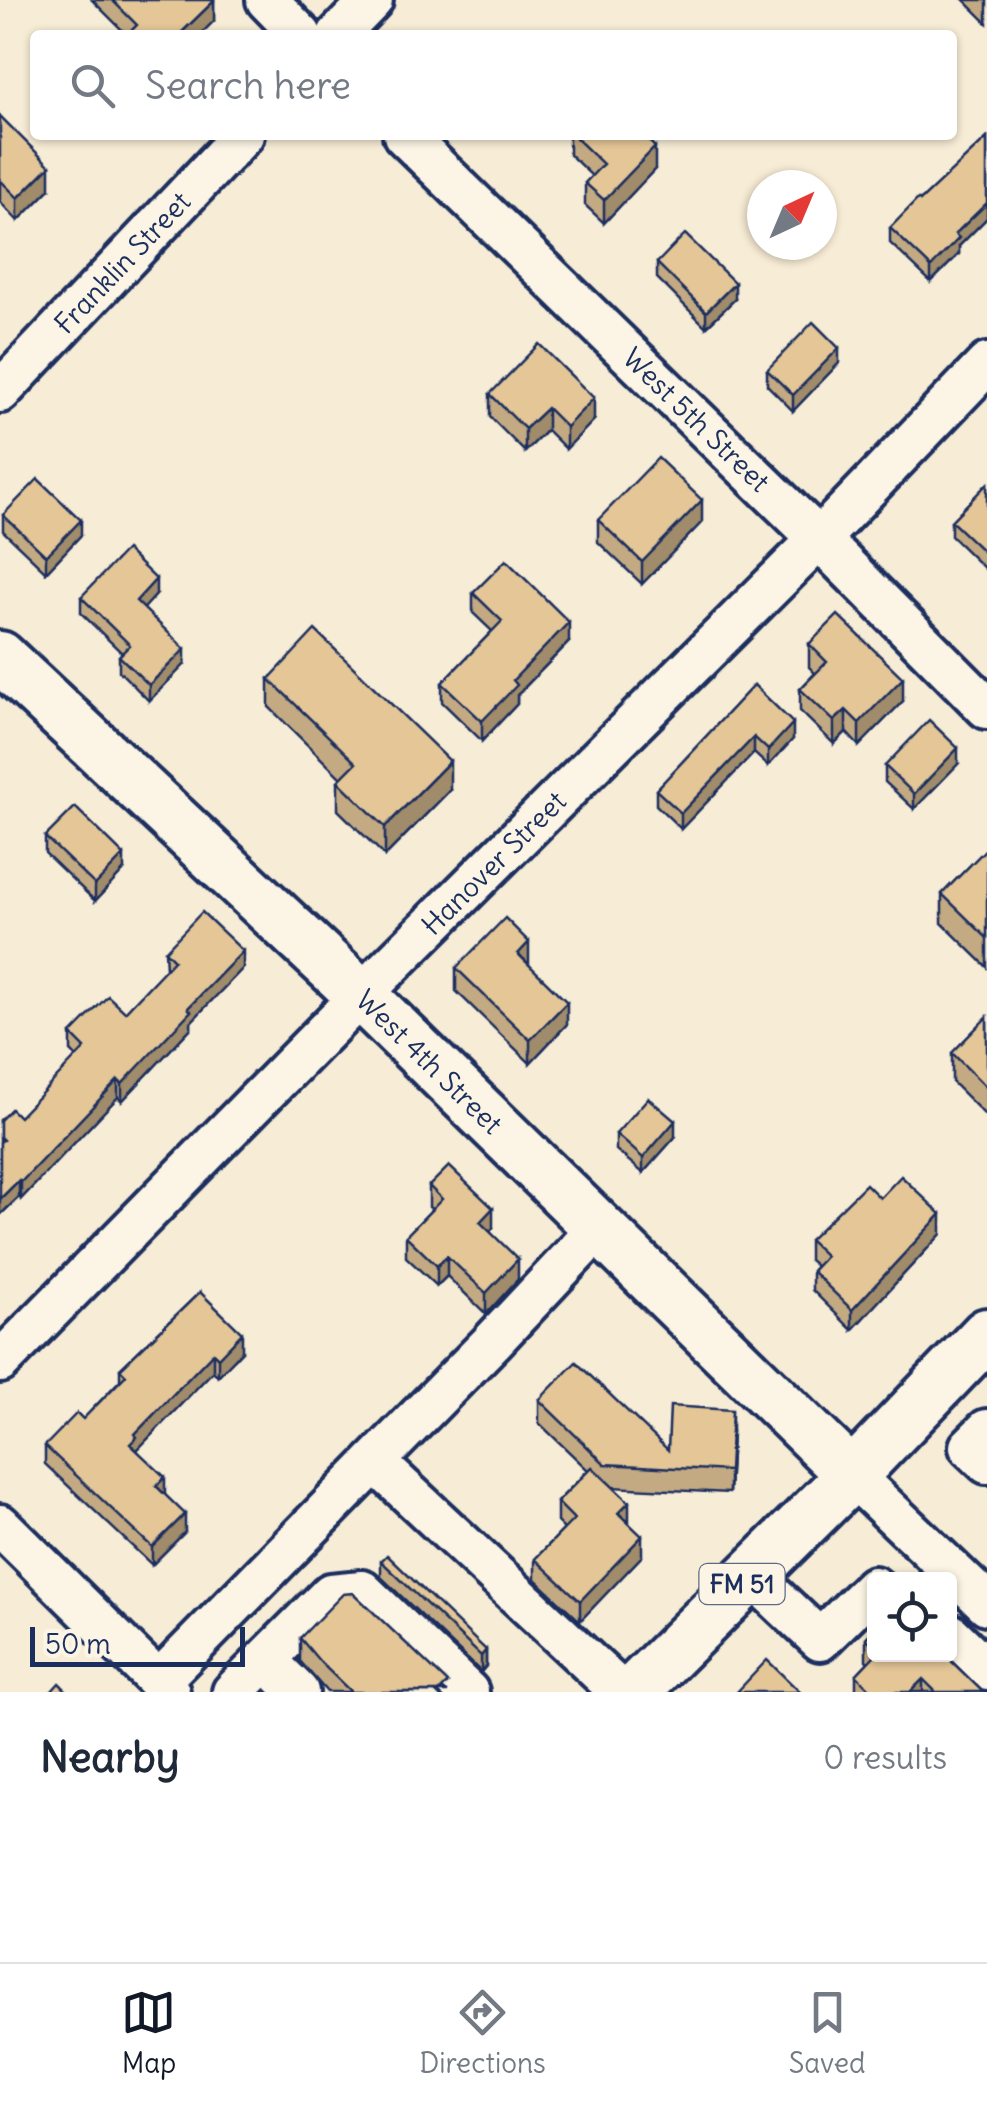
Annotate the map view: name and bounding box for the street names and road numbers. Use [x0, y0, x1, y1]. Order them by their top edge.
street label: Franklin Street [47, 184, 198, 341]
street label: West 5th Street [615, 340, 778, 499]
street label: Hanover Street [414, 783, 574, 943]
street label: West 4th Street [348, 982, 510, 1142]
road number: FM 51 [700, 1564, 784, 1604]

